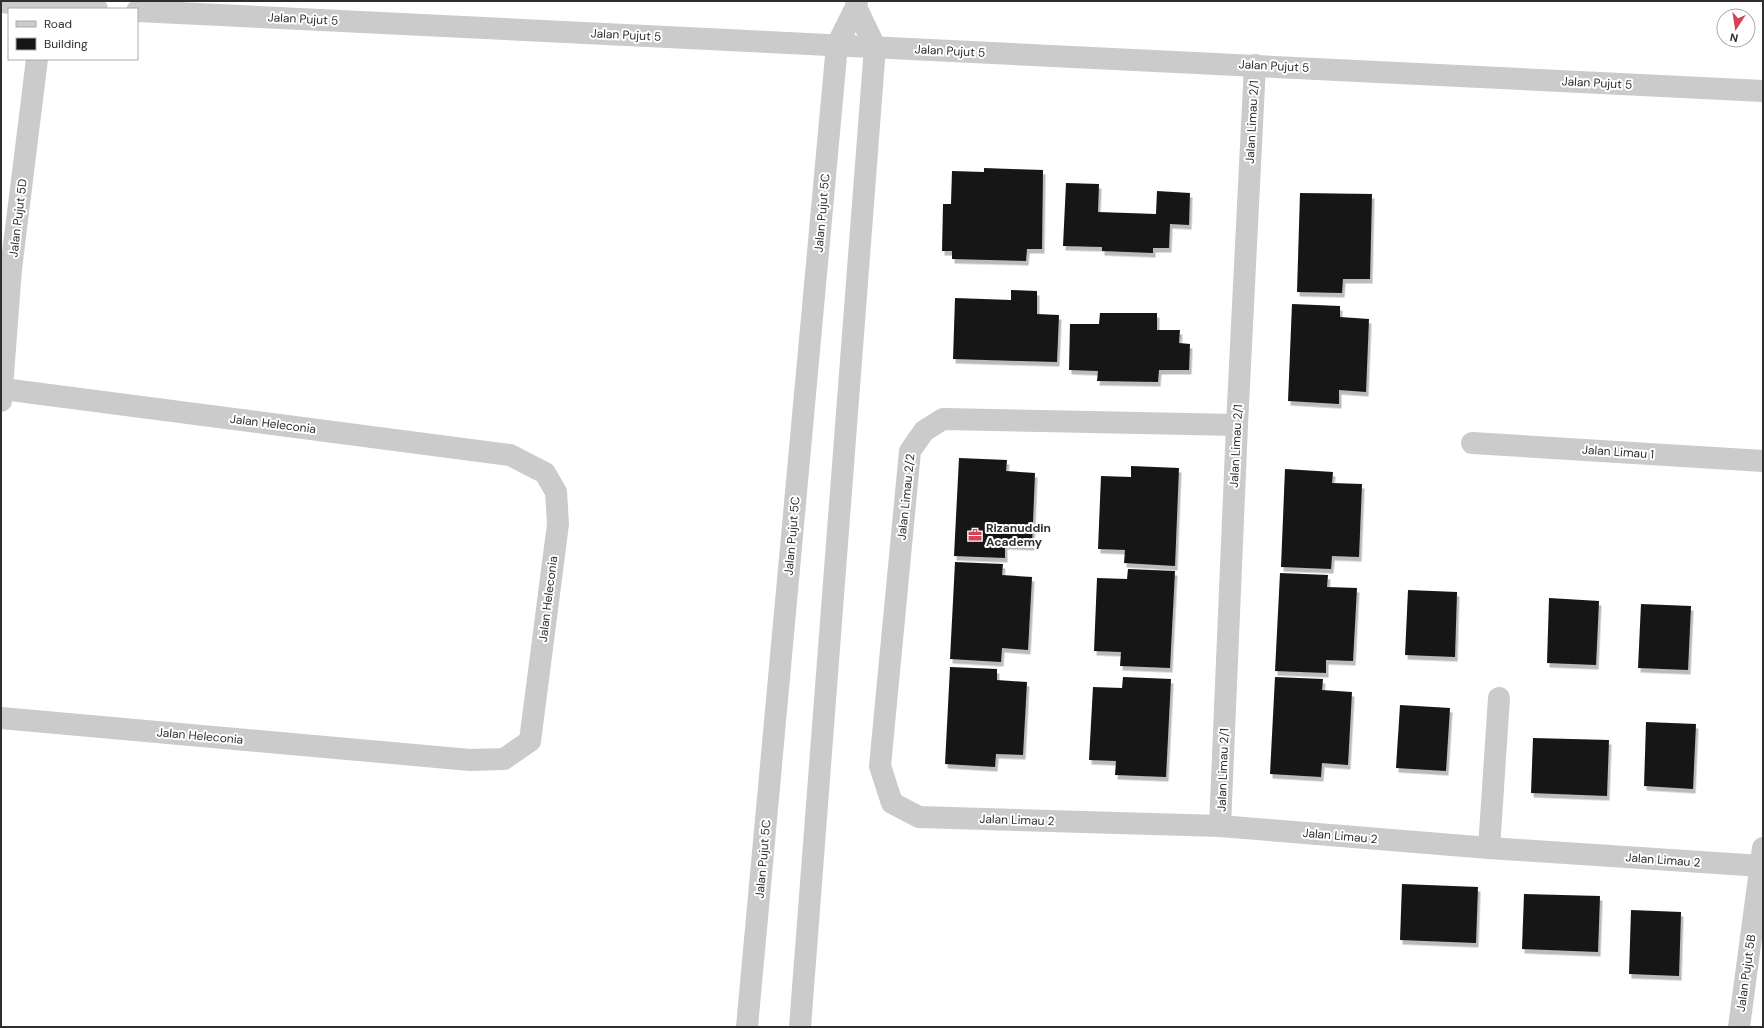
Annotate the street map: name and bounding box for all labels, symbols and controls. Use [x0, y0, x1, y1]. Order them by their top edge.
legend [8, 8, 138, 60]
north arrow [1716, 8, 1756, 48]
street label: Jalan Pujut 5 [267, 9, 339, 29]
text: Road [44, 16, 72, 32]
street label: Jalan Pujut 5 [590, 25, 662, 45]
text: N [1729, 30, 1739, 45]
text: Building [44, 36, 88, 52]
street label: Jalan Pujut 5 [914, 41, 986, 61]
street label: Jalan Pujut 5 [1238, 56, 1310, 76]
street label: Jalan Pujut 5 [1561, 73, 1633, 93]
street label: Jalan Limau 2/1 [1242, 80, 1262, 164]
street label: Jalan Pujut 5C [811, 172, 833, 253]
street label: Jalan Pujut 5D [5, 178, 31, 258]
street label: Jalan Limau 2/1 [1226, 404, 1246, 488]
street label: Jalan Heleconia [229, 411, 317, 437]
street label: Jalan Limau 1 [1581, 442, 1655, 462]
street label: Jalan Limau 2/2 [894, 453, 919, 541]
street label: Jalan Pujut 5C [781, 495, 803, 576]
place label: Rizanuddin Academy [986, 520, 1051, 550]
office icon: Rizanuddin Academy [967, 527, 983, 543]
street label: Jalan Heleconia [535, 555, 561, 643]
street label: Jalan Heleconia [156, 724, 244, 748]
street label: Jalan Limau 2/1 [1214, 728, 1232, 812]
street label: Jalan Limau 2 [979, 811, 1055, 829]
street label: Jalan Pujut 5C [752, 818, 774, 899]
street label: Jalan Limau 2 [1302, 825, 1378, 847]
street label: Jalan Limau 2 [1625, 849, 1701, 871]
street label: Jalan Pujut 5B [1733, 933, 1759, 1013]

